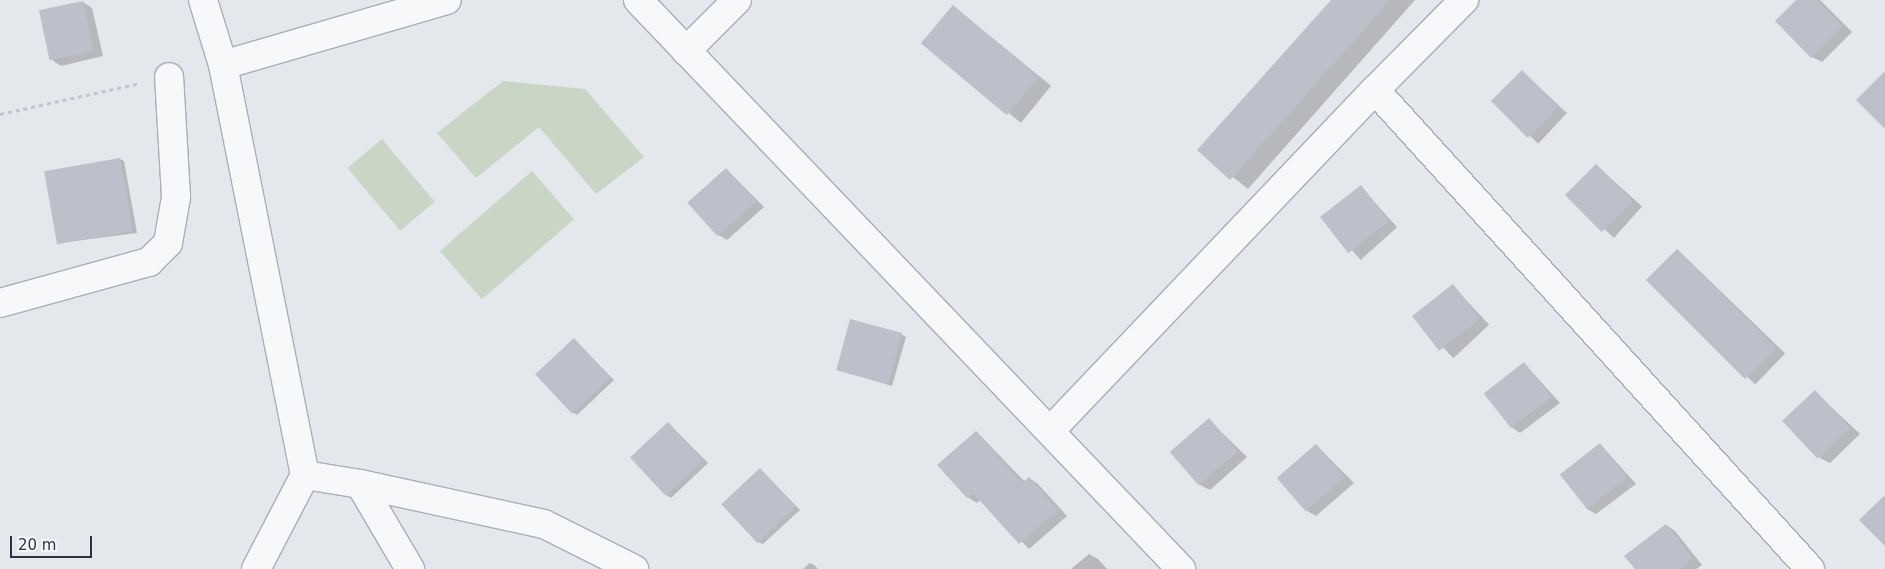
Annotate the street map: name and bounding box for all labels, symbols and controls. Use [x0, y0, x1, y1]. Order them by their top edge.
scale bar [12, 526, 95, 558]
text: 20 m [18, 536, 56, 554]

